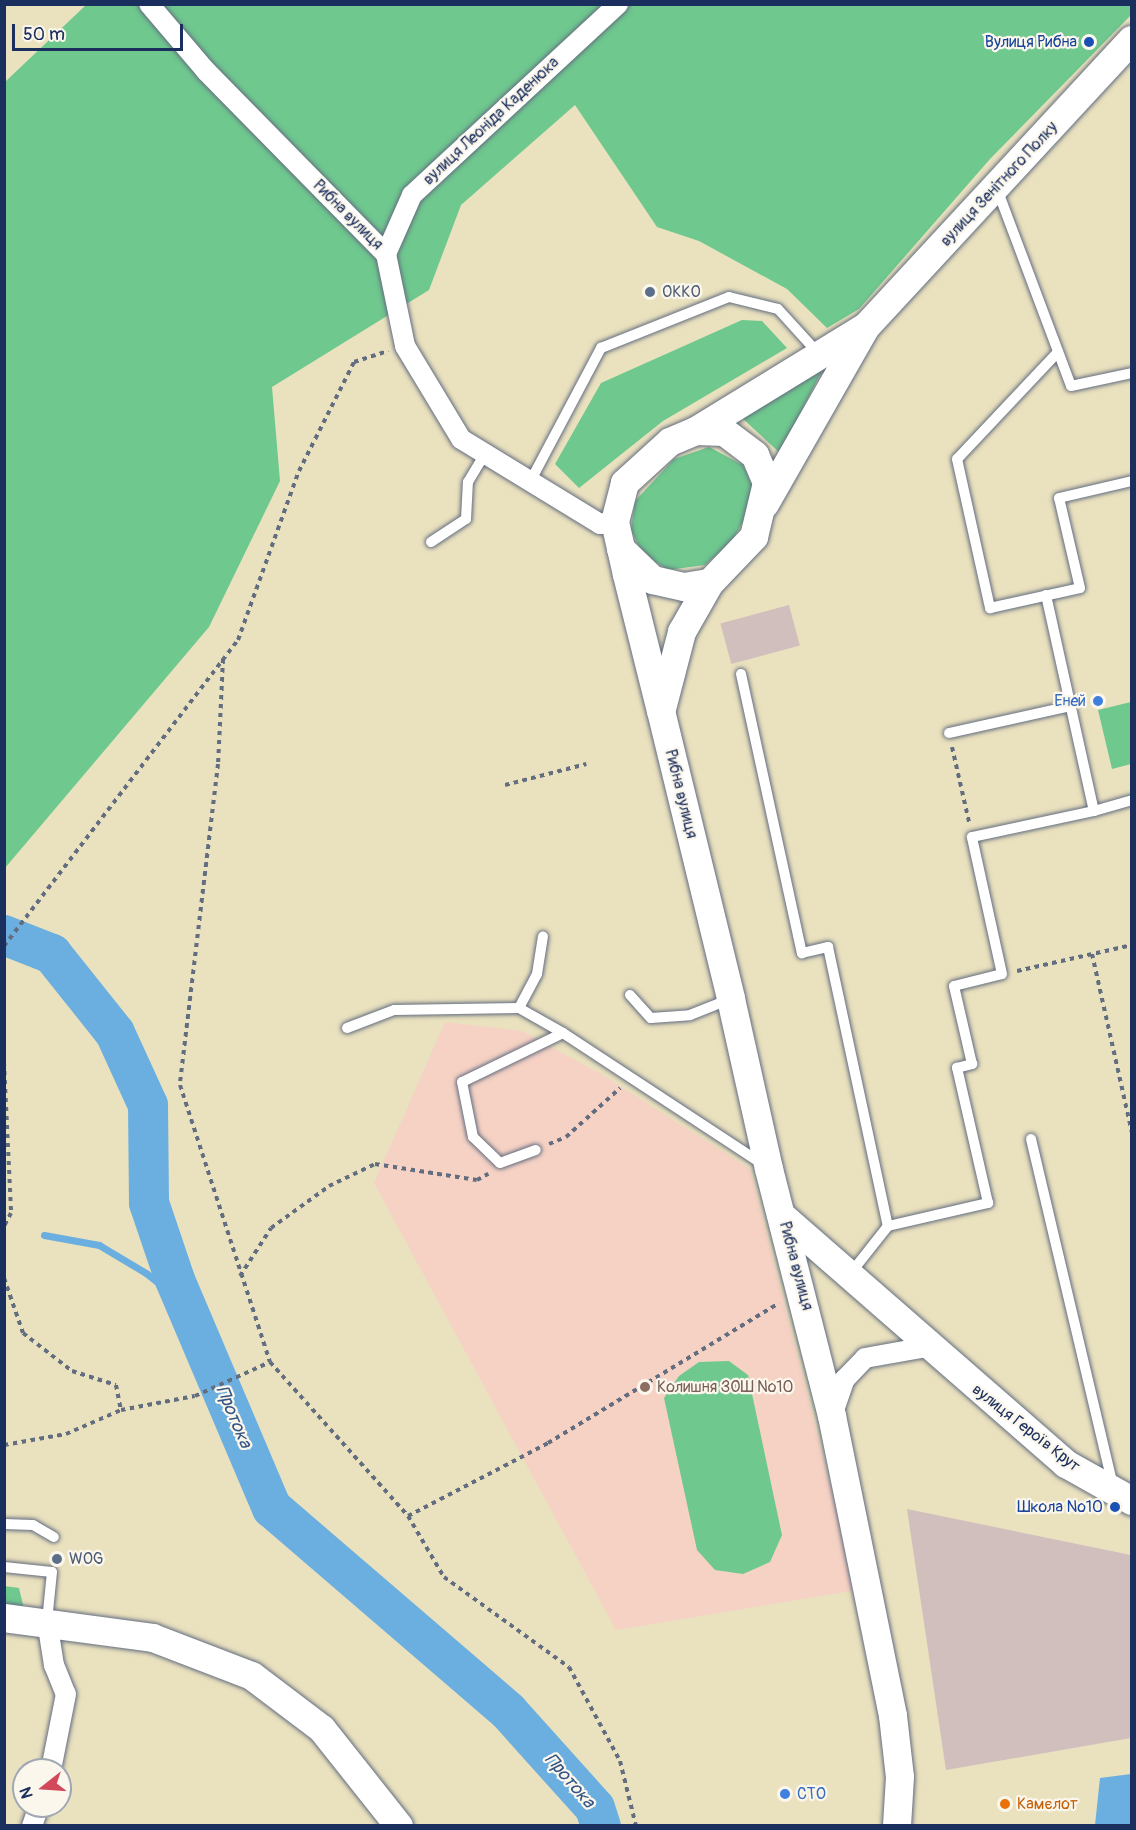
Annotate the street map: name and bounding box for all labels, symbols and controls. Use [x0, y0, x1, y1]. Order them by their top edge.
scale bar [15, 12, 186, 50]
text: 50 m [23, 23, 65, 46]
place label: Вулиця Рибна [985, 32, 1077, 52]
marker: Вулиця Рибна [1082, 35, 1096, 49]
street label: вулиця Леоніда Каденюка [419, 53, 563, 189]
street label: вулиця Зенітного Полку [936, 118, 1062, 250]
street label: Рибна вулиця [309, 176, 387, 254]
place label: ОККО [662, 282, 701, 302]
marker: ОККО [643, 285, 657, 299]
place label: Еней [1054, 691, 1086, 711]
marker: Еней [1091, 694, 1105, 708]
street label: Рибна вулиця [661, 748, 701, 840]
street label: Рибна вулиця [775, 1220, 817, 1312]
place label: Колишня ЗОШ №10 [657, 1377, 794, 1397]
marker: Колишня ЗОШ №10 [638, 1380, 652, 1394]
street label: вулиця Героїв Крут [968, 1380, 1084, 1476]
water label: Протока [210, 1383, 256, 1451]
place label: Школа №10 [1017, 1497, 1103, 1517]
marker: Школа №10 [1108, 1500, 1122, 1514]
place label: WOG [69, 1549, 103, 1569]
marker: WOG [50, 1552, 64, 1566]
water label: Протока [539, 1749, 599, 1813]
north arrow [12, 1758, 72, 1818]
place label: СТО [797, 1784, 826, 1804]
text: N [16, 1785, 38, 1801]
marker: СТО [778, 1787, 792, 1801]
place label: Камєлот [1017, 1794, 1078, 1814]
marker: Камєлот [998, 1797, 1012, 1811]

